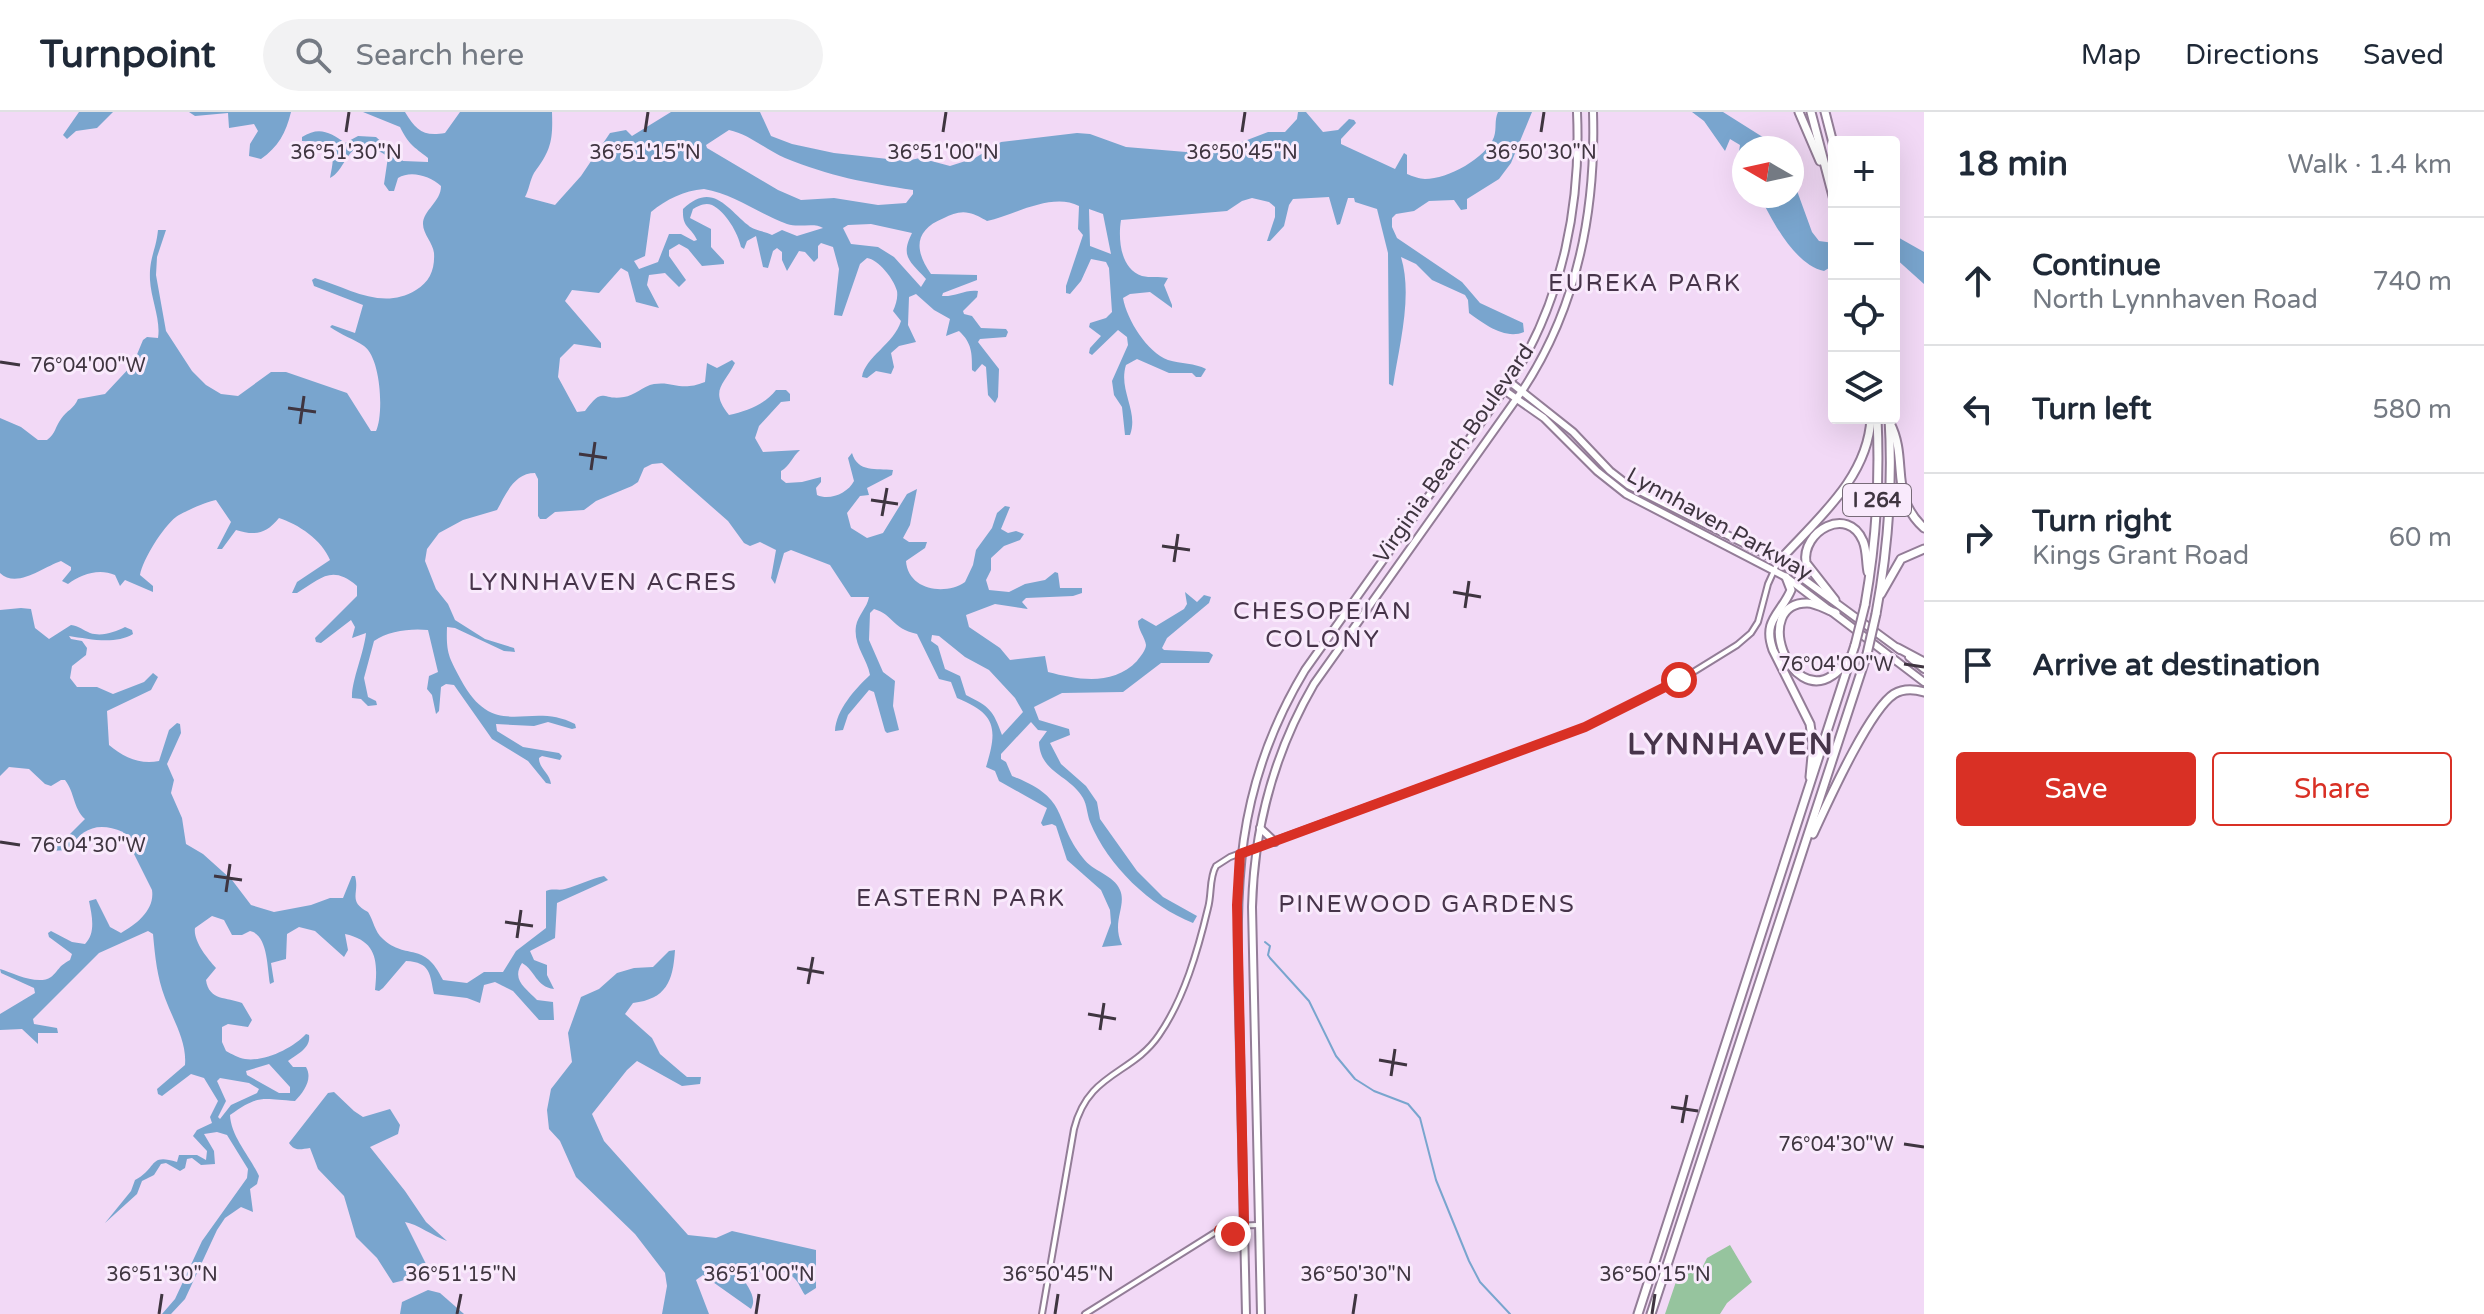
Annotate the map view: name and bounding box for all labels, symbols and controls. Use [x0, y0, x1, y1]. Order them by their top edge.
search box [263, 19, 823, 91]
text: Turnpoint [40, 32, 215, 78]
icon: search [291, 33, 335, 77]
text: Search here [355, 37, 524, 74]
text: Map [2081, 38, 2141, 72]
text: Directions [2185, 38, 2319, 72]
text: Saved [2363, 38, 2444, 72]
north arrow [1732, 136, 1804, 208]
map controls [1828, 136, 1900, 424]
button: + [1828, 136, 1900, 208]
text: 36°51'30"N [290, 141, 402, 165]
text: 36°51'15"N [589, 141, 701, 165]
text: 36°51'00"N [887, 141, 999, 165]
text: 36°50'45"N [1186, 141, 1298, 165]
text: 36°50'30"N [1485, 141, 1597, 165]
text: 18 min [1956, 144, 2068, 185]
text: Walk · 1.4 km [2288, 149, 2452, 180]
button: − [1828, 208, 1900, 280]
text: Continue [2032, 247, 2161, 284]
icon: ahead [1956, 259, 2000, 303]
text: 740 m [2372, 266, 2452, 297]
district label: EUREKA PARK [1548, 269, 1742, 298]
button: locate [1828, 280, 1900, 352]
text: North Lynnhaven Road [2032, 284, 2318, 315]
street label: Virginia Beach Boulevard [1368, 339, 1539, 568]
button: layers [1828, 352, 1900, 424]
text: 76°04'00"W [30, 354, 146, 378]
icon: left [1956, 387, 2000, 431]
text: Turn left [2032, 391, 2151, 428]
text: 580 m [2372, 394, 2452, 425]
street label: Lynnhaven Parkway [1622, 462, 1817, 586]
road number: I 264 [1843, 484, 1911, 516]
text: Turn right [2032, 503, 2172, 540]
icon: right [1956, 515, 2000, 559]
text: 60 m [2389, 522, 2452, 553]
text: Kings Grant Road [2032, 540, 2249, 571]
district label: LYNNHAVEN ACRES [468, 568, 738, 597]
district label: CHESOPEIAN COLONY [1233, 597, 1413, 654]
icon: arrive [1956, 643, 2000, 687]
text: Arrive at destination [2032, 647, 2320, 684]
text: 76°04'00"W [1778, 653, 1894, 677]
route start [1661, 662, 1697, 698]
district label: LYNNHAVEN [1627, 726, 1835, 763]
button: Save [1956, 752, 2196, 826]
button: Share [2212, 752, 2452, 826]
text: 76°04'30"W [30, 834, 146, 858]
district label: EASTERN PARK [856, 884, 1066, 913]
district label: PINEWOOD GARDENS [1278, 890, 1576, 919]
text: 76°04'30"W [1778, 1133, 1894, 1157]
route end [1215, 1216, 1251, 1252]
text: 36°51'30"N [106, 1263, 218, 1287]
text: 36°51'15"N [405, 1263, 517, 1287]
text: 36°51'00"N [703, 1263, 815, 1287]
text: 36°50'45"N [1002, 1263, 1114, 1287]
text: 36°50'30"N [1300, 1263, 1412, 1287]
text: 36°50'15"N [1599, 1263, 1711, 1287]

